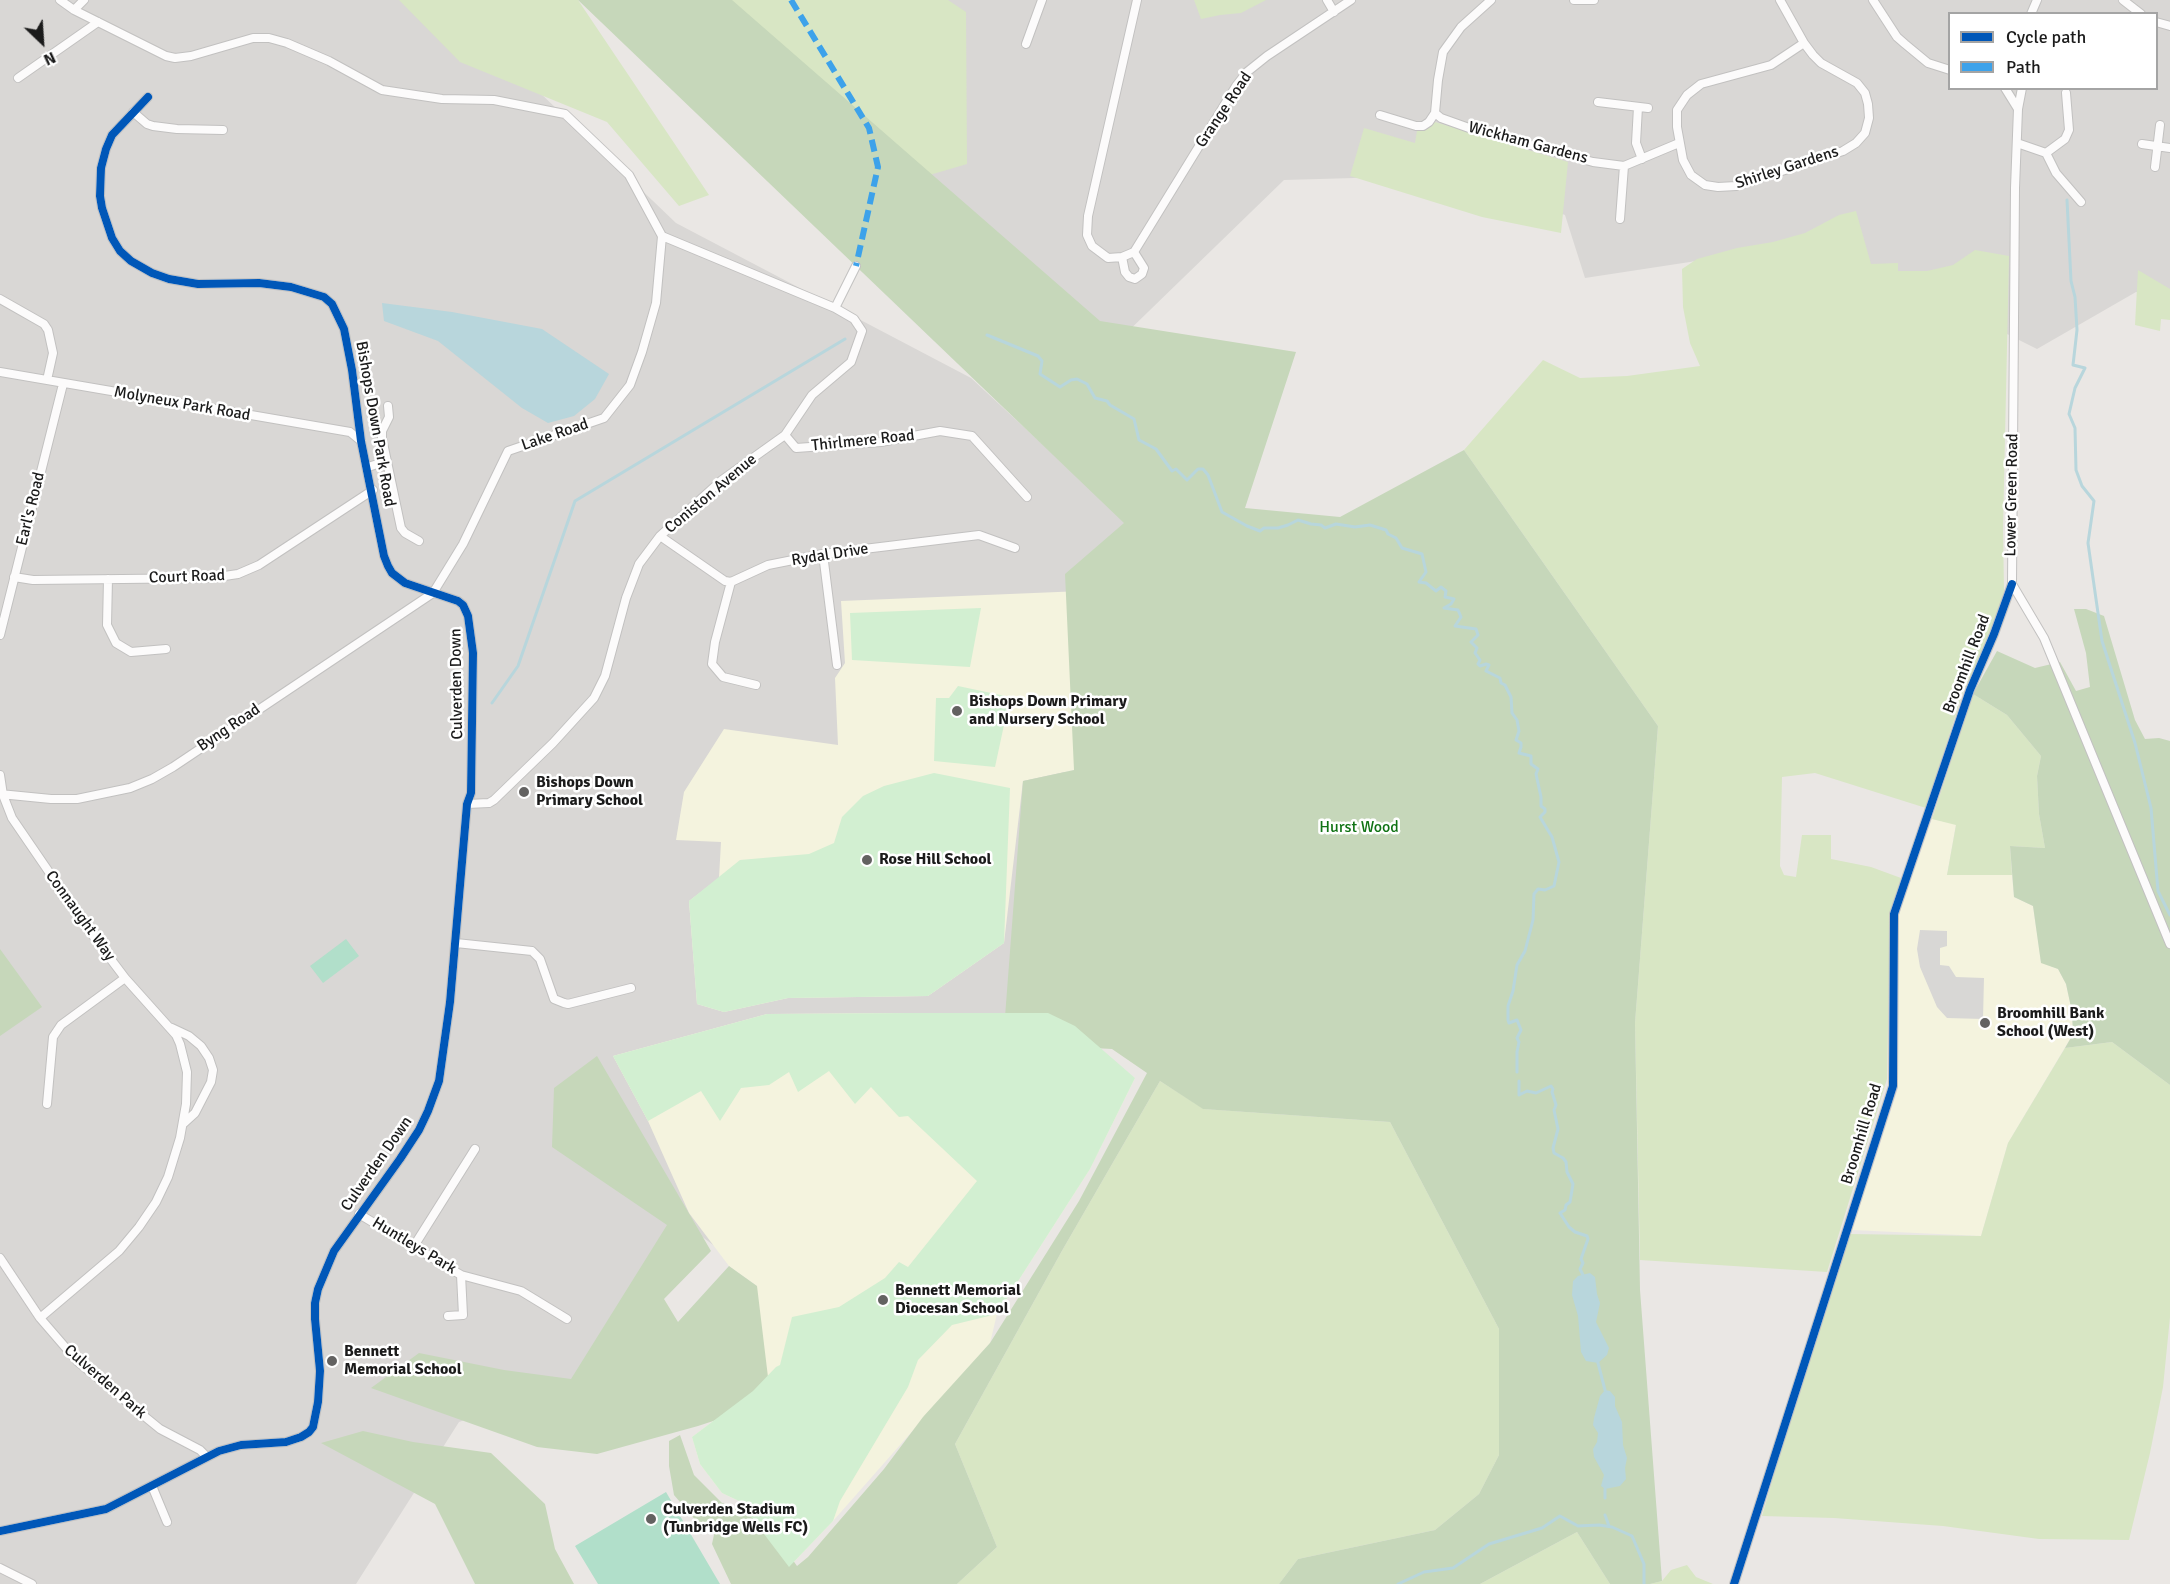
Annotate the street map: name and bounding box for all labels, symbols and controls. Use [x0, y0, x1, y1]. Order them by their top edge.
north arrow [12, 12, 72, 72]
legend [1948, 12, 2158, 90]
text: Cycle path [2006, 26, 2086, 48]
text: N [40, 47, 59, 70]
text: Path [2006, 56, 2041, 78]
street label: Grange Road [1192, 69, 1256, 151]
street label: Wickham Gardens [1466, 118, 1590, 168]
street label: Shirley Gardens [1733, 142, 1841, 194]
street label: Bishops Down Park Road [351, 340, 399, 508]
street label: Molyneux Park Road [112, 383, 252, 425]
street label: Lake Road [519, 415, 591, 455]
street label: Thirlmere Road [810, 426, 916, 456]
street label: Lower Green Road [2001, 433, 2023, 557]
street label: Coniston Avenue [661, 450, 761, 538]
street label: Earl's Road [13, 470, 49, 548]
street label: Rydal Drive [790, 539, 870, 571]
street label: Court Road [149, 566, 225, 588]
street label: Broomhill Road [1939, 612, 1995, 716]
street label: Culverden Down [446, 628, 468, 740]
place label: Bishops Down Primary and Nursery School [969, 692, 1127, 730]
street label: Byng Road [194, 700, 264, 756]
marker: Bishops Down Primary and Nursery School [950, 704, 964, 718]
place label: Bishops Down Primary School [536, 773, 643, 811]
marker: Bishops Down Primary School [517, 785, 531, 799]
park label: Hurst Wood [1319, 818, 1399, 838]
place label: Rose Hill School [879, 850, 992, 870]
marker: Rose Hill School [860, 853, 874, 867]
street label: Connaught Way [41, 867, 119, 965]
place label: Broomhill Bank School (West) [1997, 1004, 2104, 1042]
marker: Broomhill Bank School (West) [1978, 1016, 1992, 1030]
street label: Broomhill Road [1838, 1081, 1886, 1187]
street label: Culverden Down [337, 1113, 417, 1215]
street label: Huntleys Park [368, 1213, 460, 1279]
place label: Bennett Memorial Diocesan School [895, 1281, 1021, 1319]
marker: Bennett Memorial Diocesan School [876, 1293, 890, 1307]
street label: Culverden Park [60, 1341, 150, 1423]
place label: Bennett Memorial School [344, 1342, 462, 1380]
marker: Bennett Memorial School [325, 1354, 339, 1368]
place label: Culverden Stadium (Tunbridge Wells FC) [663, 1500, 808, 1538]
marker: Culverden Stadium (Tunbridge Wells FC) [644, 1512, 658, 1526]

